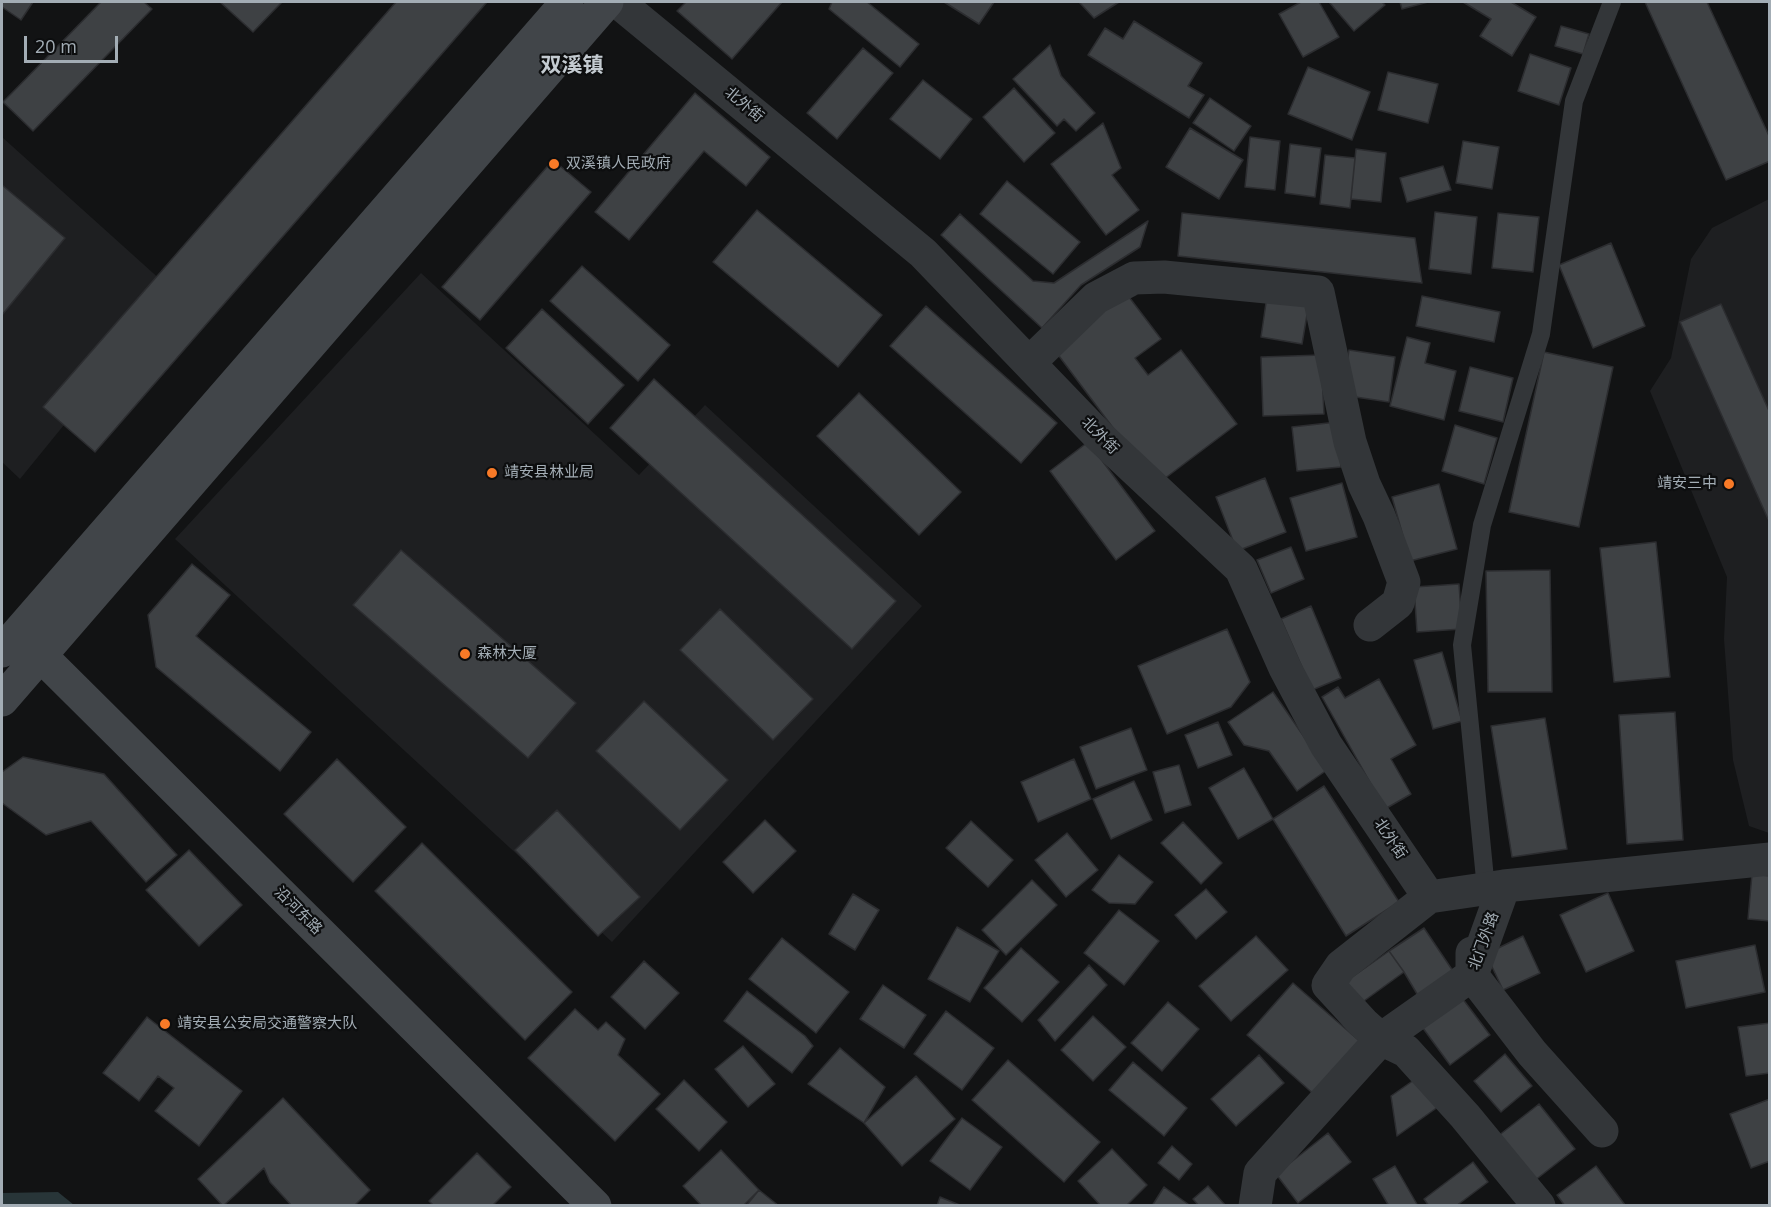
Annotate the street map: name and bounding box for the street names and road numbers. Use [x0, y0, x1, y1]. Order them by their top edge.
street label: 北外街 [721, 84, 767, 126]
street label: 北外街 [1078, 414, 1122, 458]
street label: 北外街 [1370, 815, 1410, 863]
street label: 沿河东路 [270, 883, 326, 939]
street label: 北门外路 [1465, 910, 1503, 972]

